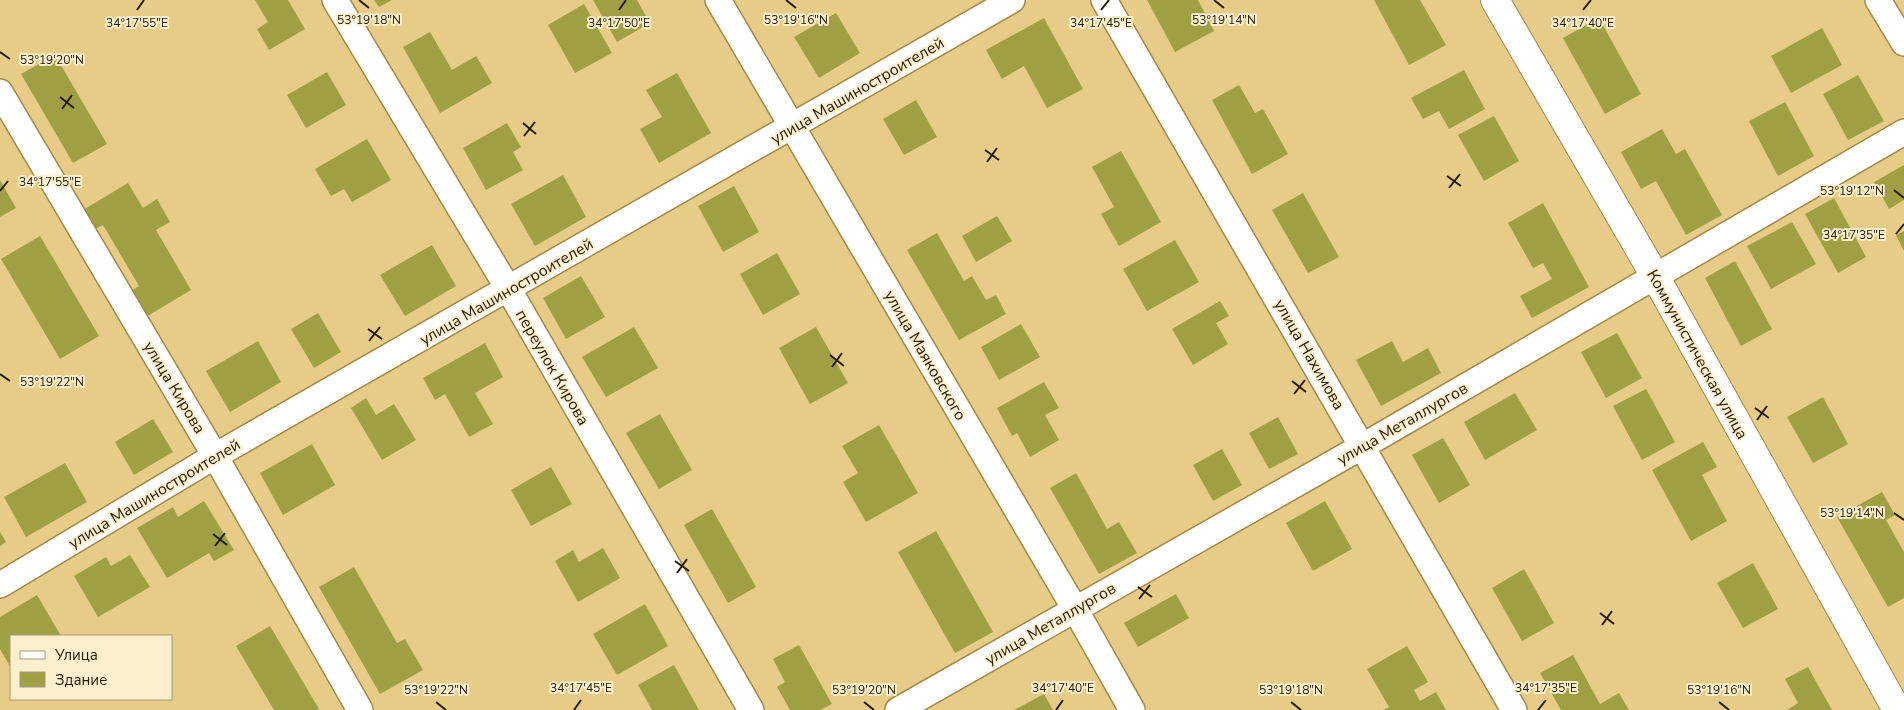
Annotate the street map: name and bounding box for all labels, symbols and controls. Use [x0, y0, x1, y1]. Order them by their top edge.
text: 53°19'18"N [337, 12, 401, 28]
text: 53°19'16"N [764, 12, 828, 28]
text: 53°19'14"N [1192, 12, 1256, 28]
text: 34°17'55"E [106, 15, 168, 31]
text: 34°17'50"E [588, 15, 650, 31]
text: 34°17'45"E [1070, 15, 1132, 31]
text: 34°17'40"E [1552, 15, 1614, 31]
street label: улица Машиностроителей [767, 32, 948, 150]
text: 53°19'20"N [20, 52, 84, 68]
text: 34°17'55"E [19, 174, 81, 190]
text: 53°19'12"N [1820, 183, 1884, 199]
text: 34°17'35"E [1823, 227, 1885, 243]
street label: улица Машиностроителей [416, 233, 597, 351]
street label: Коммунистическая улица [1641, 266, 1753, 443]
street label: улица Маяковского [879, 286, 971, 425]
street label: улица Нахимова [1269, 295, 1350, 414]
street label: переулок Кирова [510, 306, 594, 429]
street label: улица Кирова [138, 337, 210, 438]
text: 53°19'22"N [20, 374, 84, 390]
street label: улица Металлургов [1333, 377, 1472, 470]
street label: улица Машиностроителей [64, 434, 245, 554]
text: 53°19'14"N [1820, 505, 1884, 521]
street label: улица Металлургов [981, 577, 1120, 670]
legend [10, 635, 172, 700]
text: Улица [54, 645, 98, 665]
text: Здание [55, 670, 107, 690]
text: 34°17'45"E [550, 680, 612, 696]
text: 34°17'40"E [1032, 680, 1094, 696]
text: 34°17'35"E [1515, 680, 1577, 696]
text: 53°19'22"N [404, 682, 468, 698]
text: 53°19'20"N [832, 682, 896, 698]
text: 53°19'18"N [1259, 682, 1323, 698]
text: 53°19'16"N [1687, 682, 1751, 698]

